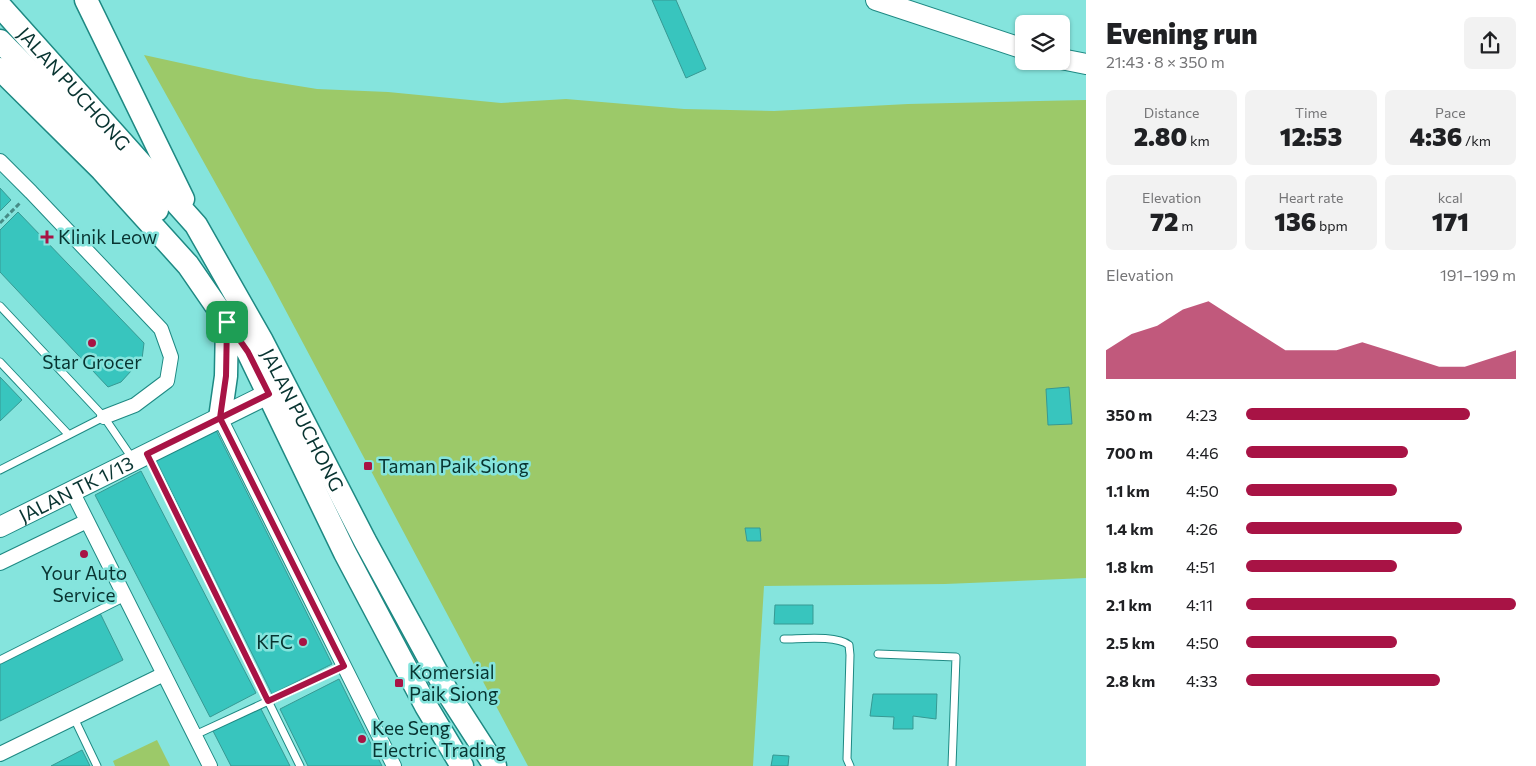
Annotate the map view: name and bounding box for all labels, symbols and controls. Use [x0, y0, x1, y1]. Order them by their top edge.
map controls [1015, 15, 1070, 70]
button: layers [1015, 15, 1070, 70]
text: Evening run [1106, 16, 1258, 50]
button: share [1464, 17, 1516, 69]
street label: JALAN PUCHONG [13, 22, 135, 155]
text: 21:43 · 8 × 350 m [1106, 52, 1225, 71]
text: Distance [1144, 104, 1199, 121]
text: Time [1295, 104, 1327, 121]
text: Pace [1435, 104, 1466, 121]
text: 2.80 [1134, 121, 1187, 151]
text: 12:53 [1280, 121, 1342, 151]
text: 4:36 [1410, 121, 1462, 151]
text: km [1187, 132, 1210, 149]
text: /km [1462, 132, 1491, 149]
text: Elevation [1142, 189, 1201, 206]
text: Heart rate [1278, 189, 1344, 206]
text: kcal [1438, 189, 1463, 206]
text: 72 [1150, 206, 1178, 236]
text: 136 [1274, 206, 1316, 236]
text: 171 [1432, 206, 1469, 236]
text: m [1178, 217, 1193, 234]
text: bpm [1316, 217, 1348, 234]
place label: Klinik Leow [58, 225, 157, 248]
marker: Klinik Leow [40, 230, 54, 244]
text: Elevation [1106, 265, 1174, 284]
text: 191–199 m [1440, 265, 1516, 284]
pin [206, 301, 248, 343]
icon: arrive [213, 308, 241, 336]
marker: Star Grocer [86, 337, 98, 349]
street label: JALAN PUCHONG [257, 344, 349, 495]
place label: Star Grocer [42, 350, 142, 373]
text: 350 m [1106, 405, 1152, 424]
text: 4:23 [1186, 405, 1217, 424]
text: 700 m [1106, 443, 1153, 462]
text: 4:46 [1186, 443, 1219, 462]
street label: JALAN TK 1/13 [15, 451, 137, 527]
place label: Taman Paik Siong [378, 454, 529, 477]
marker: Taman Paik Siong [362, 460, 374, 472]
text: 1.1 km [1106, 481, 1150, 500]
text: 4:50 [1186, 481, 1219, 500]
text: 1.4 km [1106, 519, 1153, 538]
text: 4:26 [1186, 519, 1218, 538]
marker: Your Auto Service [78, 548, 90, 560]
text: 1.8 km [1106, 557, 1153, 576]
text: 4:51 [1186, 557, 1215, 576]
place label: Your Auto Service [41, 561, 127, 606]
text: 2.1 km [1106, 595, 1152, 614]
text: 4:11 [1186, 595, 1213, 614]
place label: KFC [256, 630, 293, 653]
text: 2.5 km [1106, 633, 1155, 652]
text: 4:50 [1186, 633, 1219, 652]
marker: KFC [297, 636, 309, 648]
place label: Komersial Paik Siong [409, 660, 498, 705]
text: 2.8 km [1106, 671, 1155, 690]
text: 4:33 [1186, 671, 1218, 690]
marker: Komersial Paik Siong [393, 677, 405, 689]
place label: Kee Seng Electric Trading [372, 716, 506, 761]
marker: Kee Seng Electric Trading [356, 733, 368, 745]

